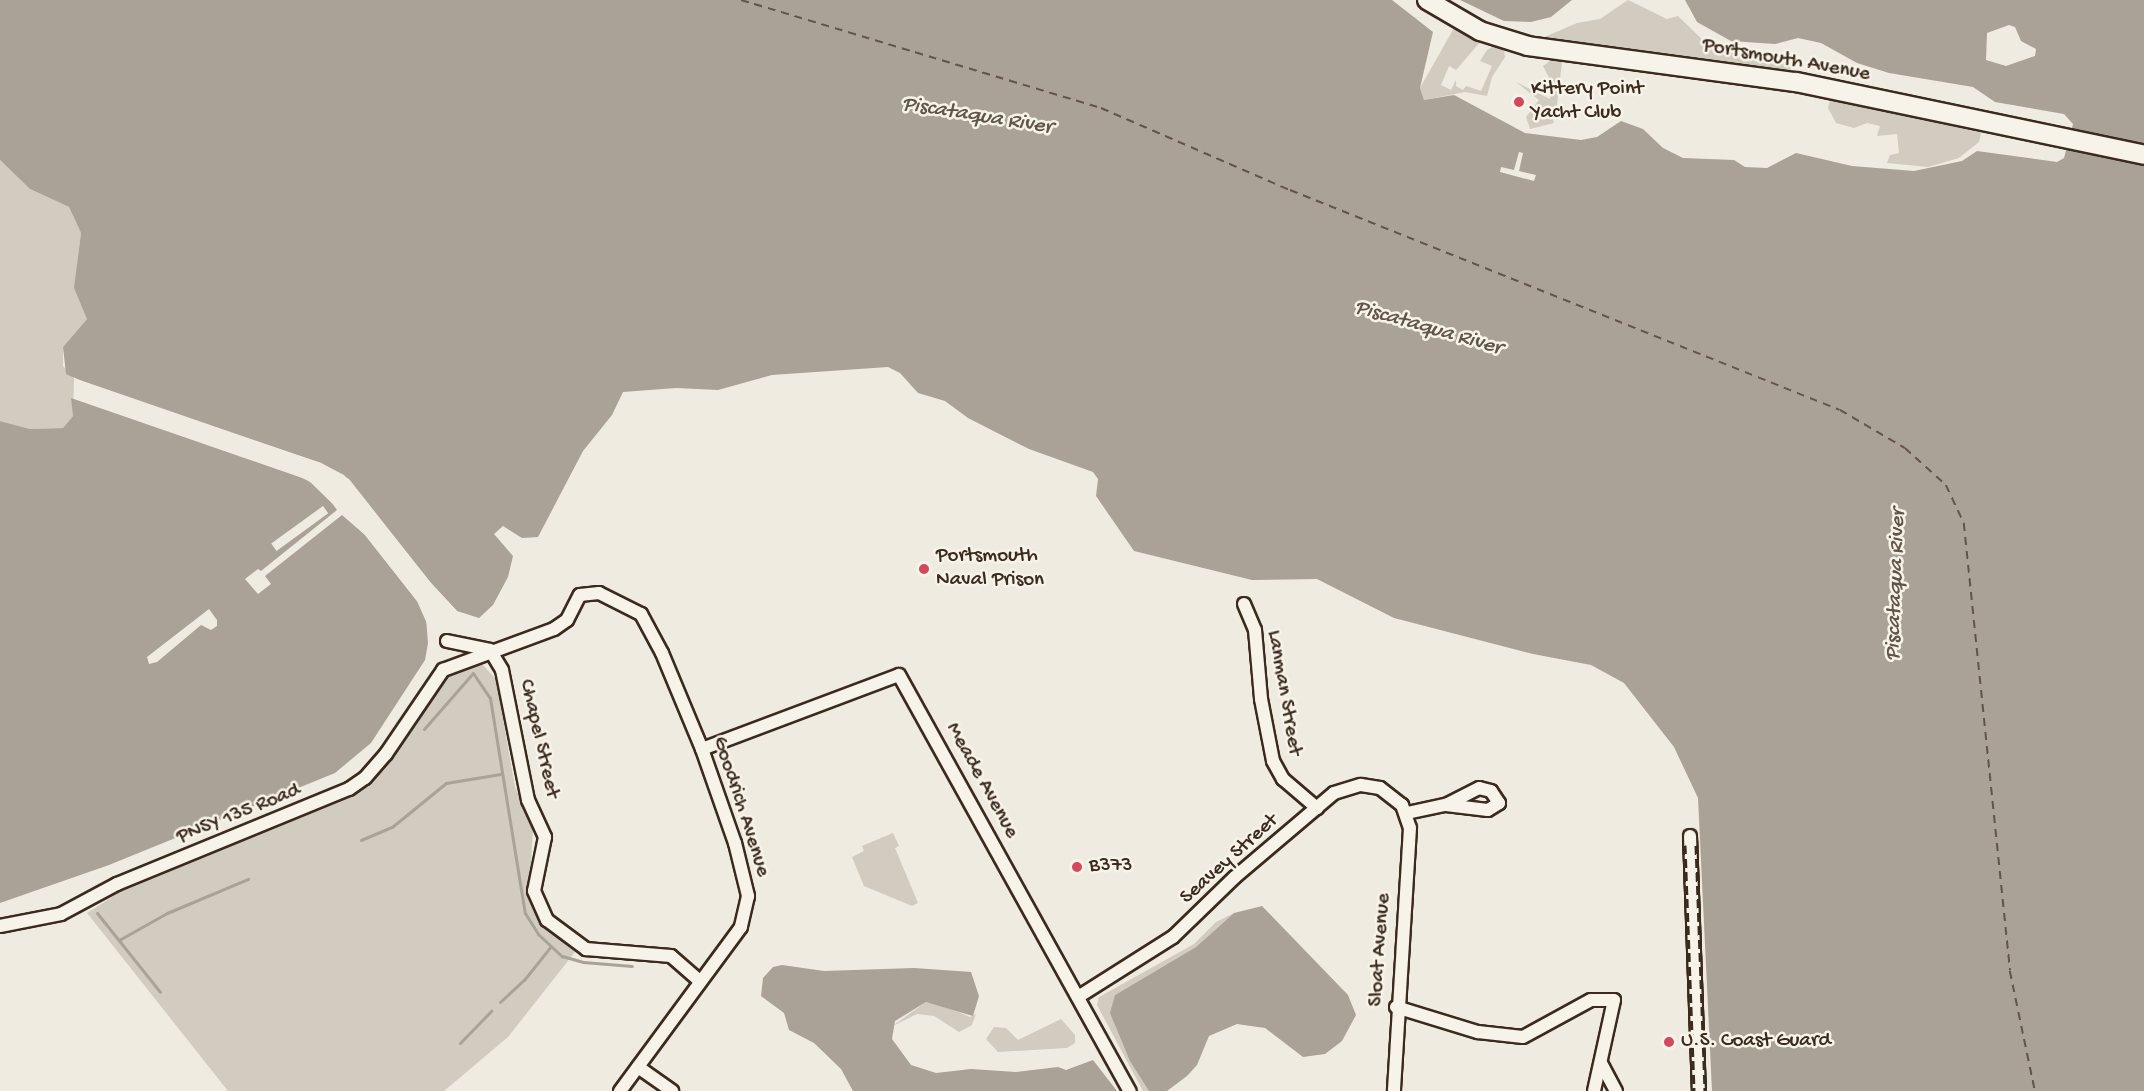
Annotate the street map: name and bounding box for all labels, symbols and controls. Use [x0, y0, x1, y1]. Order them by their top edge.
street label: Portsmouth Avenue [1700, 34, 1872, 88]
place label: Kittery Point Yacht Club [1531, 77, 1643, 127]
water label: Piscataqua River [900, 92, 1054, 142]
marker: Kittery Point Yacht Club [1512, 95, 1526, 109]
water label: Piscataqua River [1351, 295, 1505, 363]
water label: Piscataqua River [1881, 509, 1913, 661]
place label: Portsmouth Naval Prison [936, 544, 1044, 594]
marker: Portsmouth Naval Prison [917, 562, 931, 576]
street label: Lanman Street [1260, 628, 1306, 758]
street label: Chapel Street [512, 677, 564, 801]
street label: Meade Avenue [939, 719, 1023, 843]
street label: Goodrich Avenue [705, 734, 775, 880]
street label: PNSY 135 Road [174, 779, 304, 851]
street label: Seavey Street [1176, 809, 1284, 911]
place label: B373 [1089, 854, 1132, 880]
marker: B373 [1070, 860, 1084, 874]
street label: Sloat Avenue [1364, 892, 1398, 1008]
place label: U.S. Coast Guard [1681, 1029, 1831, 1055]
marker: U.S. Coast Guard [1662, 1035, 1676, 1049]

